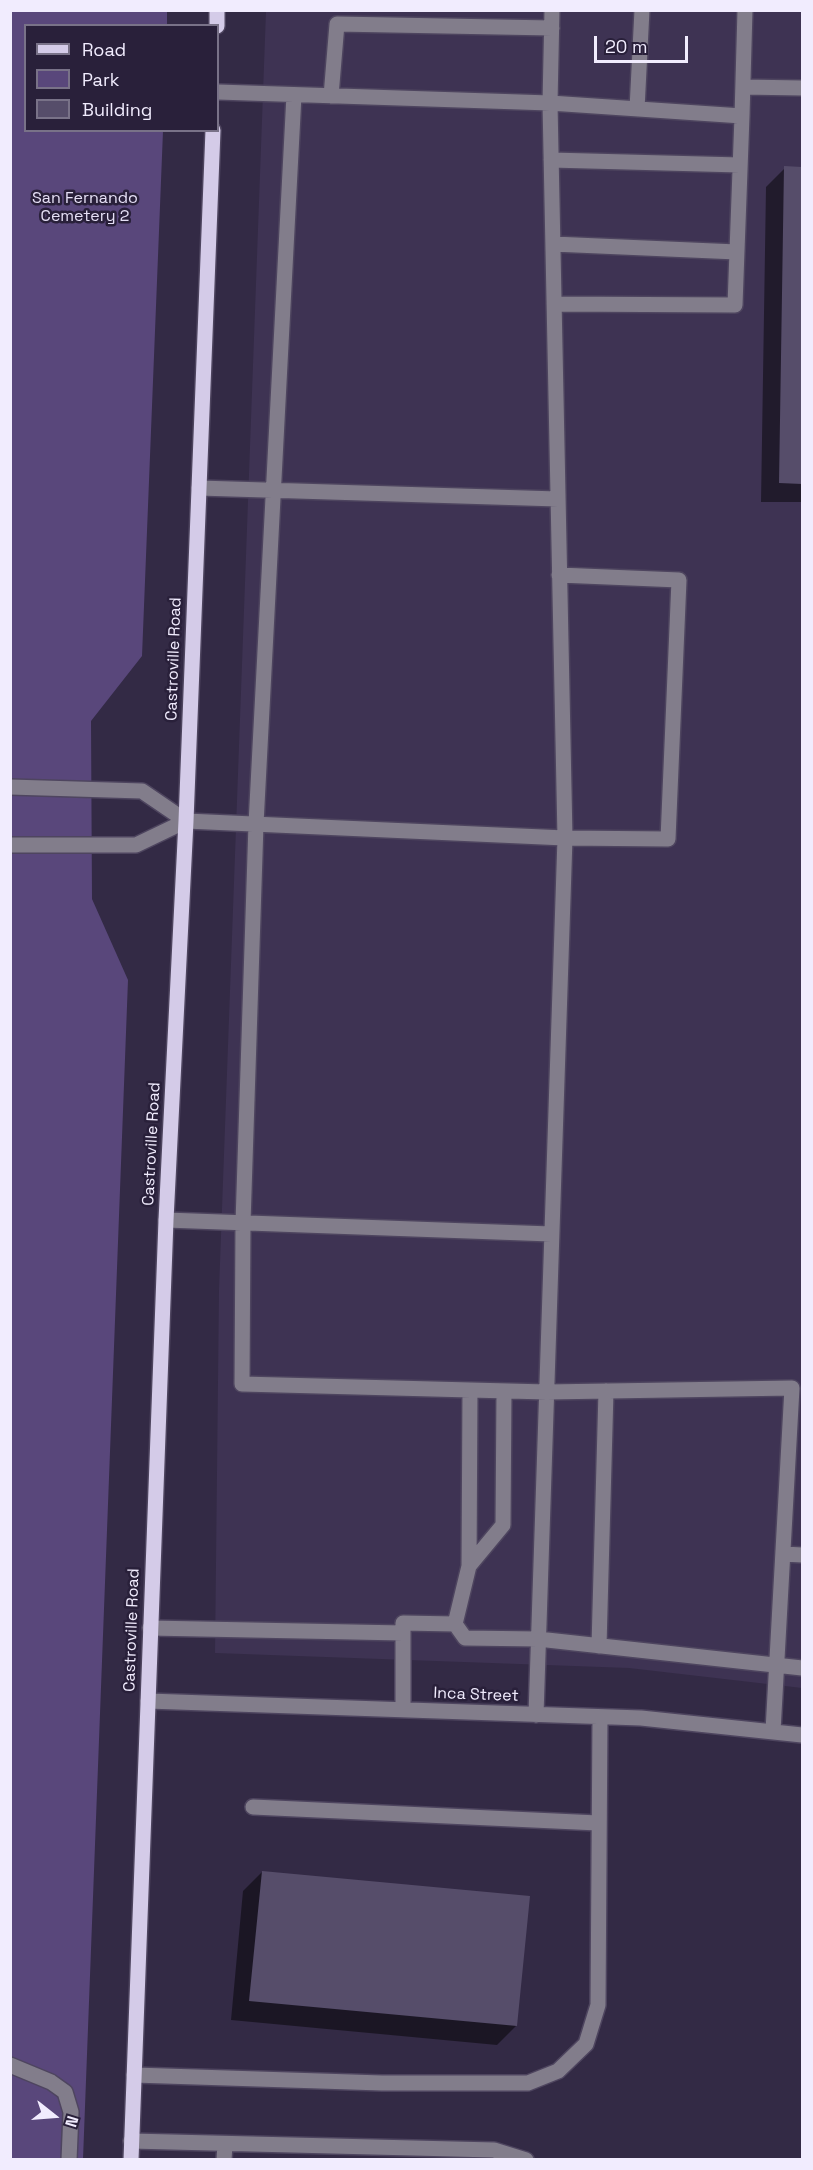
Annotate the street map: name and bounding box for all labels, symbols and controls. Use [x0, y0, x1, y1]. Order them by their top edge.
legend [24, 24, 219, 132]
scale bar [597, 24, 692, 62]
text: 20 m [605, 35, 648, 58]
text: Road [82, 38, 126, 61]
text: Park [82, 68, 119, 91]
text: Building [82, 98, 152, 121]
park label: San Fernando Cemetery 2 [32, 189, 138, 227]
street label: Castroville Road [162, 597, 186, 721]
street label: Castroville Road [139, 1082, 165, 1206]
street label: Castroville Road [120, 1568, 144, 1692]
street label: Inca Street [433, 1684, 519, 1706]
north arrow [24, 2086, 84, 2146]
text: N [60, 2113, 83, 2130]

